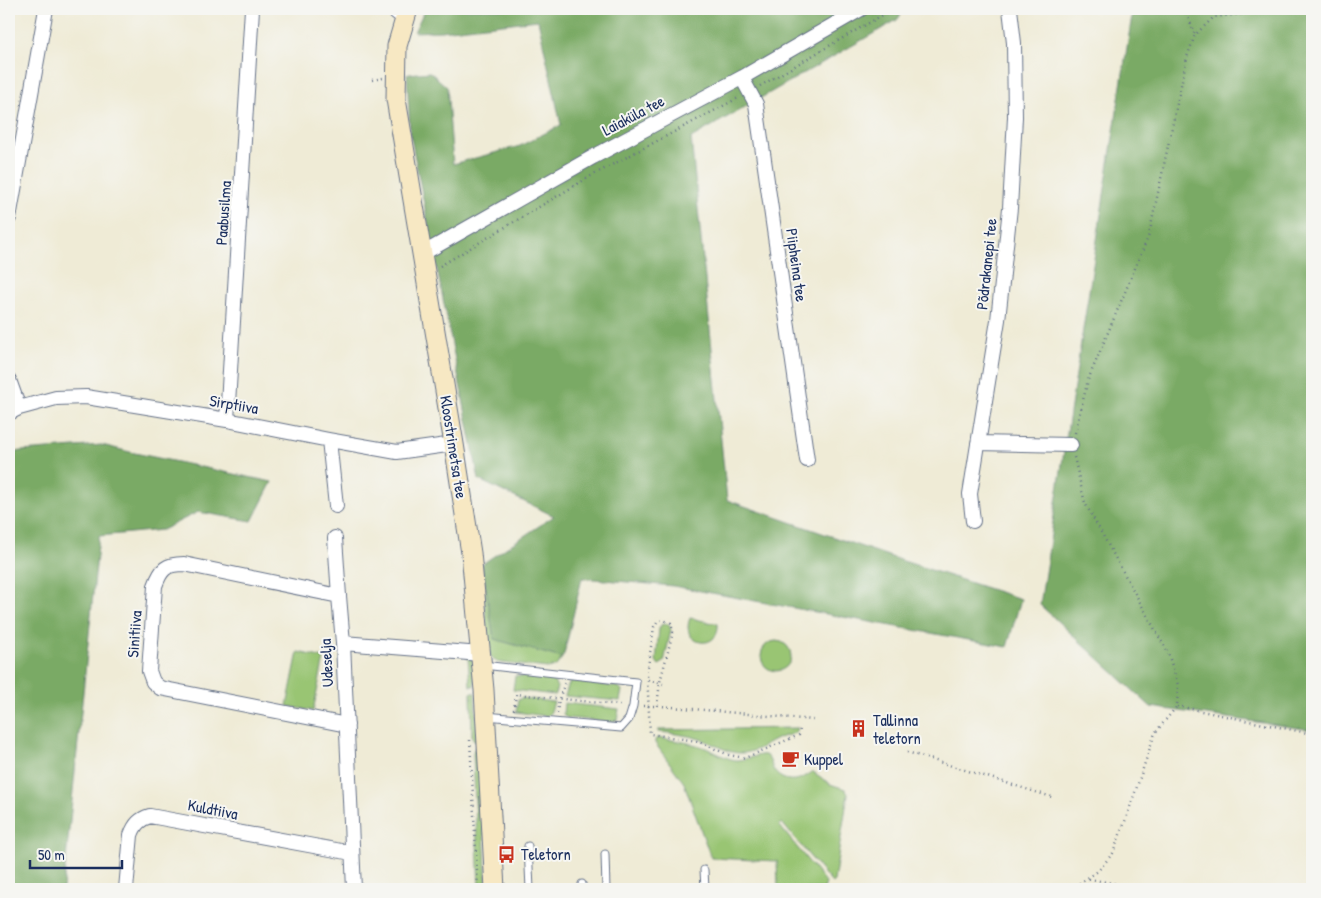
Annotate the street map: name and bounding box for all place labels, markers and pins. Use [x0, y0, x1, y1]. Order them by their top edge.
place label: Tallinna teletorn [873, 709, 921, 749]
building icon: Tallinna teletorn [849, 719, 869, 739]
place label: Kuppel [804, 748, 844, 770]
cafe icon: Kuppel [780, 749, 800, 769]
place label: Teletorn [521, 843, 571, 865]
bus stop icon: Teletorn [497, 844, 517, 864]

